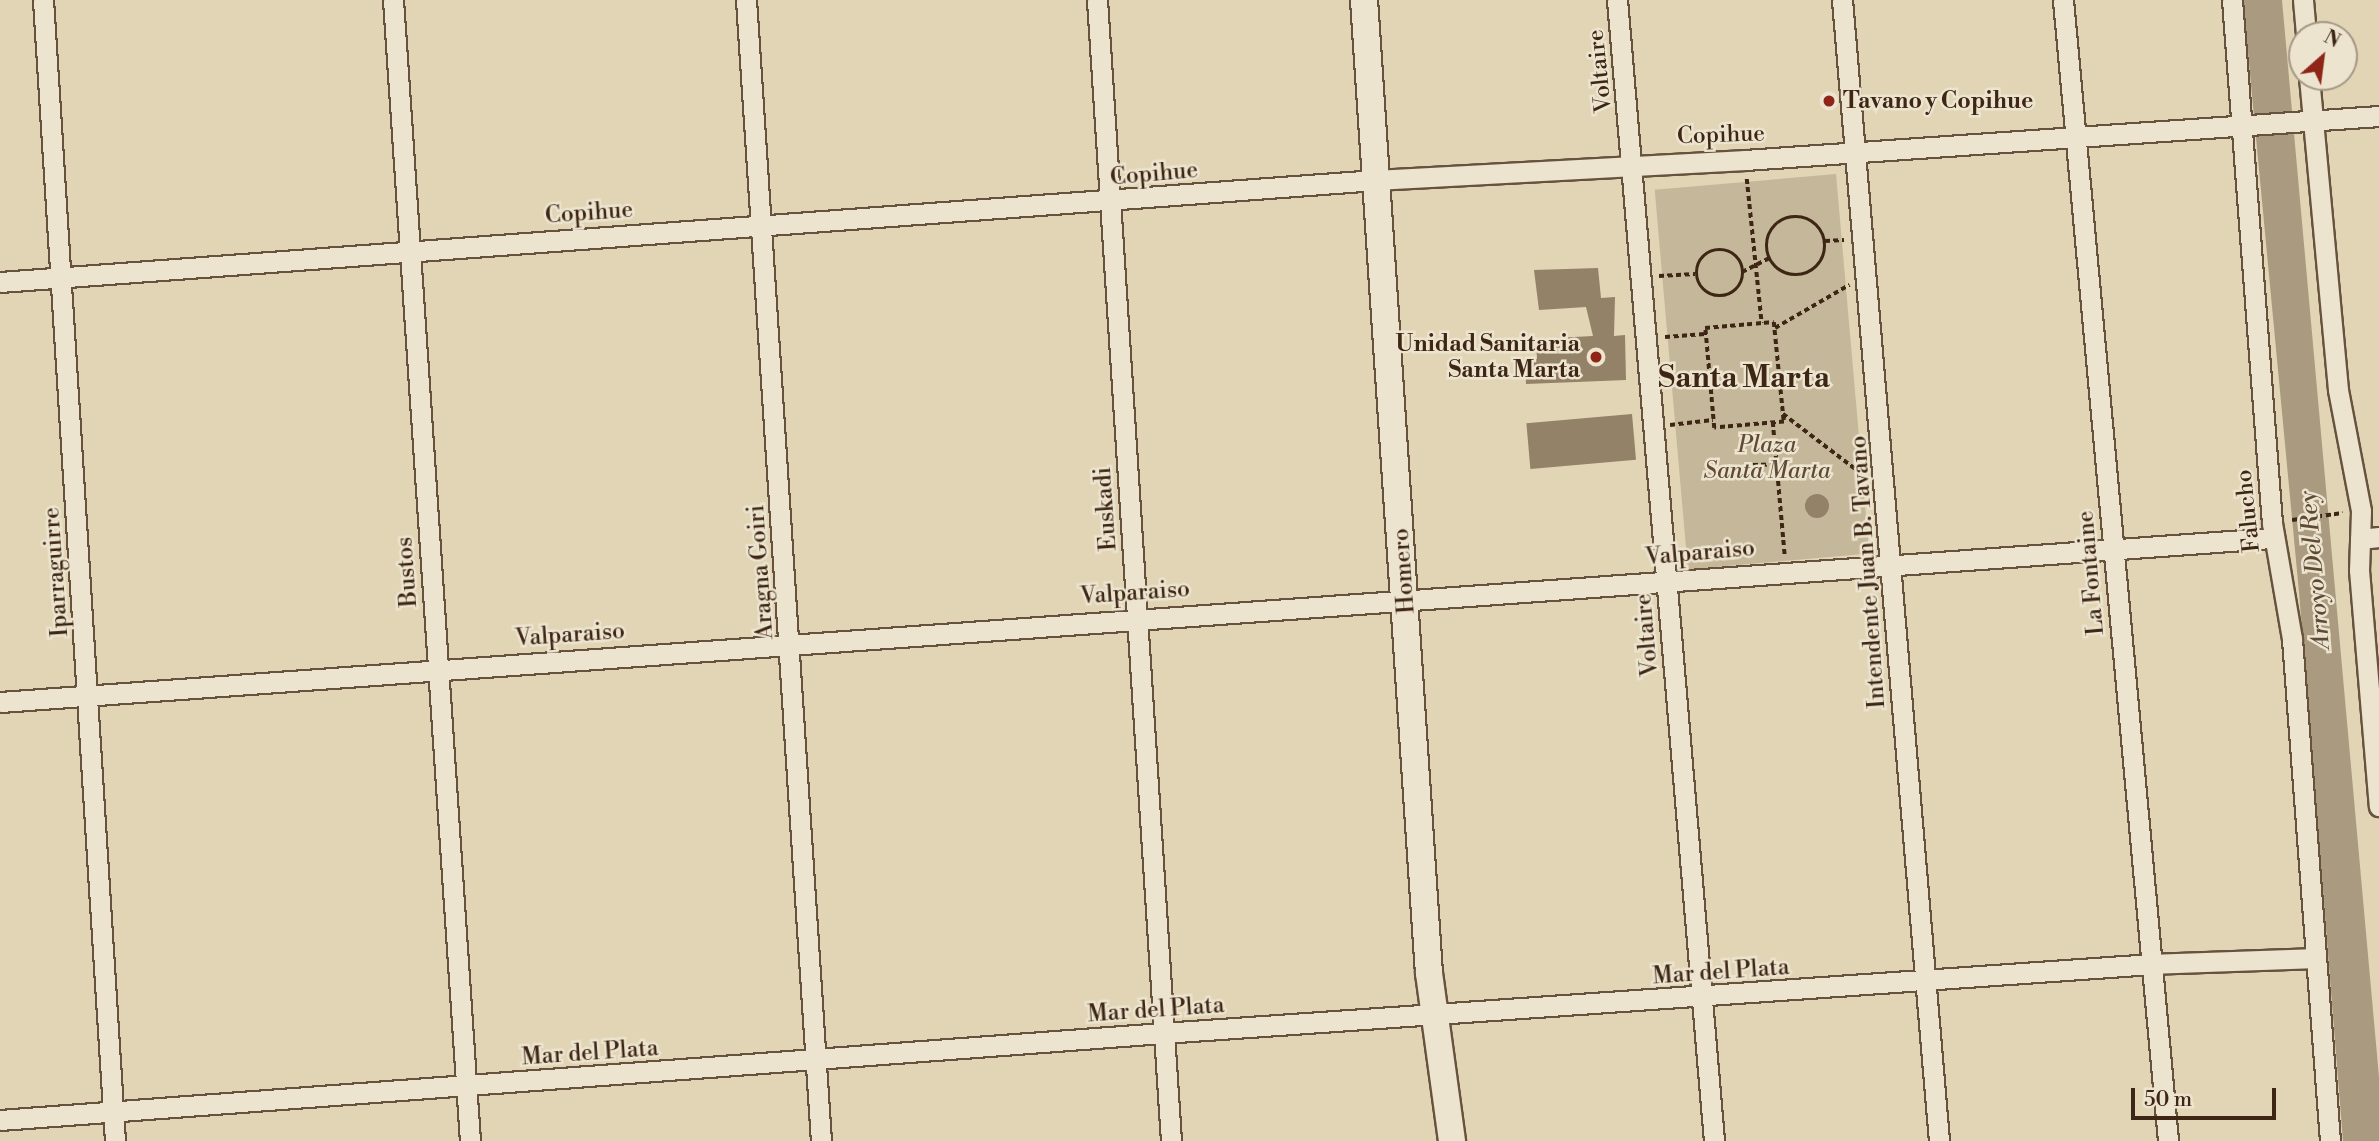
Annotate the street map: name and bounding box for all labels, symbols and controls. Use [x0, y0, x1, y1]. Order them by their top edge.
north arrow [2288, 21, 2358, 91]
text: N [2320, 25, 2344, 53]
street label: Voltaire [1582, 28, 1618, 114]
place label: Tavano y Copihue [1843, 87, 2033, 115]
marker: Tavano y Copihue [1821, 93, 1837, 109]
street label: Copihue [1677, 120, 1765, 150]
street label: Copihue [1109, 156, 1199, 192]
street label: Copihue [544, 196, 634, 230]
place label: Unidad Sanitaria Santa Marta [1396, 330, 1580, 384]
marker: Unidad Sanitaria Santa Marta [1586, 347, 1606, 367]
district label: Santa Marta [1658, 360, 1830, 396]
park label: Plaza Santa Marta [1704, 431, 1830, 485]
street label: Intendente Juan B. Tavano [1845, 435, 1891, 709]
street label: Euskadi [1089, 466, 1123, 552]
street label: Falucho [2230, 468, 2266, 554]
water label: Arroyo Del Rey [2295, 490, 2337, 650]
street label: Aragna Goiri [743, 504, 779, 640]
street label: Iparraguirre [38, 506, 74, 638]
street label: La Fontaine [2072, 510, 2110, 636]
street label: Homero [1387, 527, 1421, 615]
street label: Valparaiso [1644, 534, 1756, 572]
street label: Bustos [391, 536, 423, 608]
street label: Valparaiso [1079, 575, 1191, 611]
street label: Voltaire [1630, 592, 1664, 678]
street label: Valparaiso [514, 617, 626, 653]
street label: Mar del Plata [1652, 953, 1790, 991]
street label: Mar del Plata [1087, 991, 1225, 1029]
street label: Mar del Plata [521, 1034, 659, 1072]
scale bar [2134, 1074, 2279, 1118]
text: 50 m [2144, 1087, 2192, 1113]

